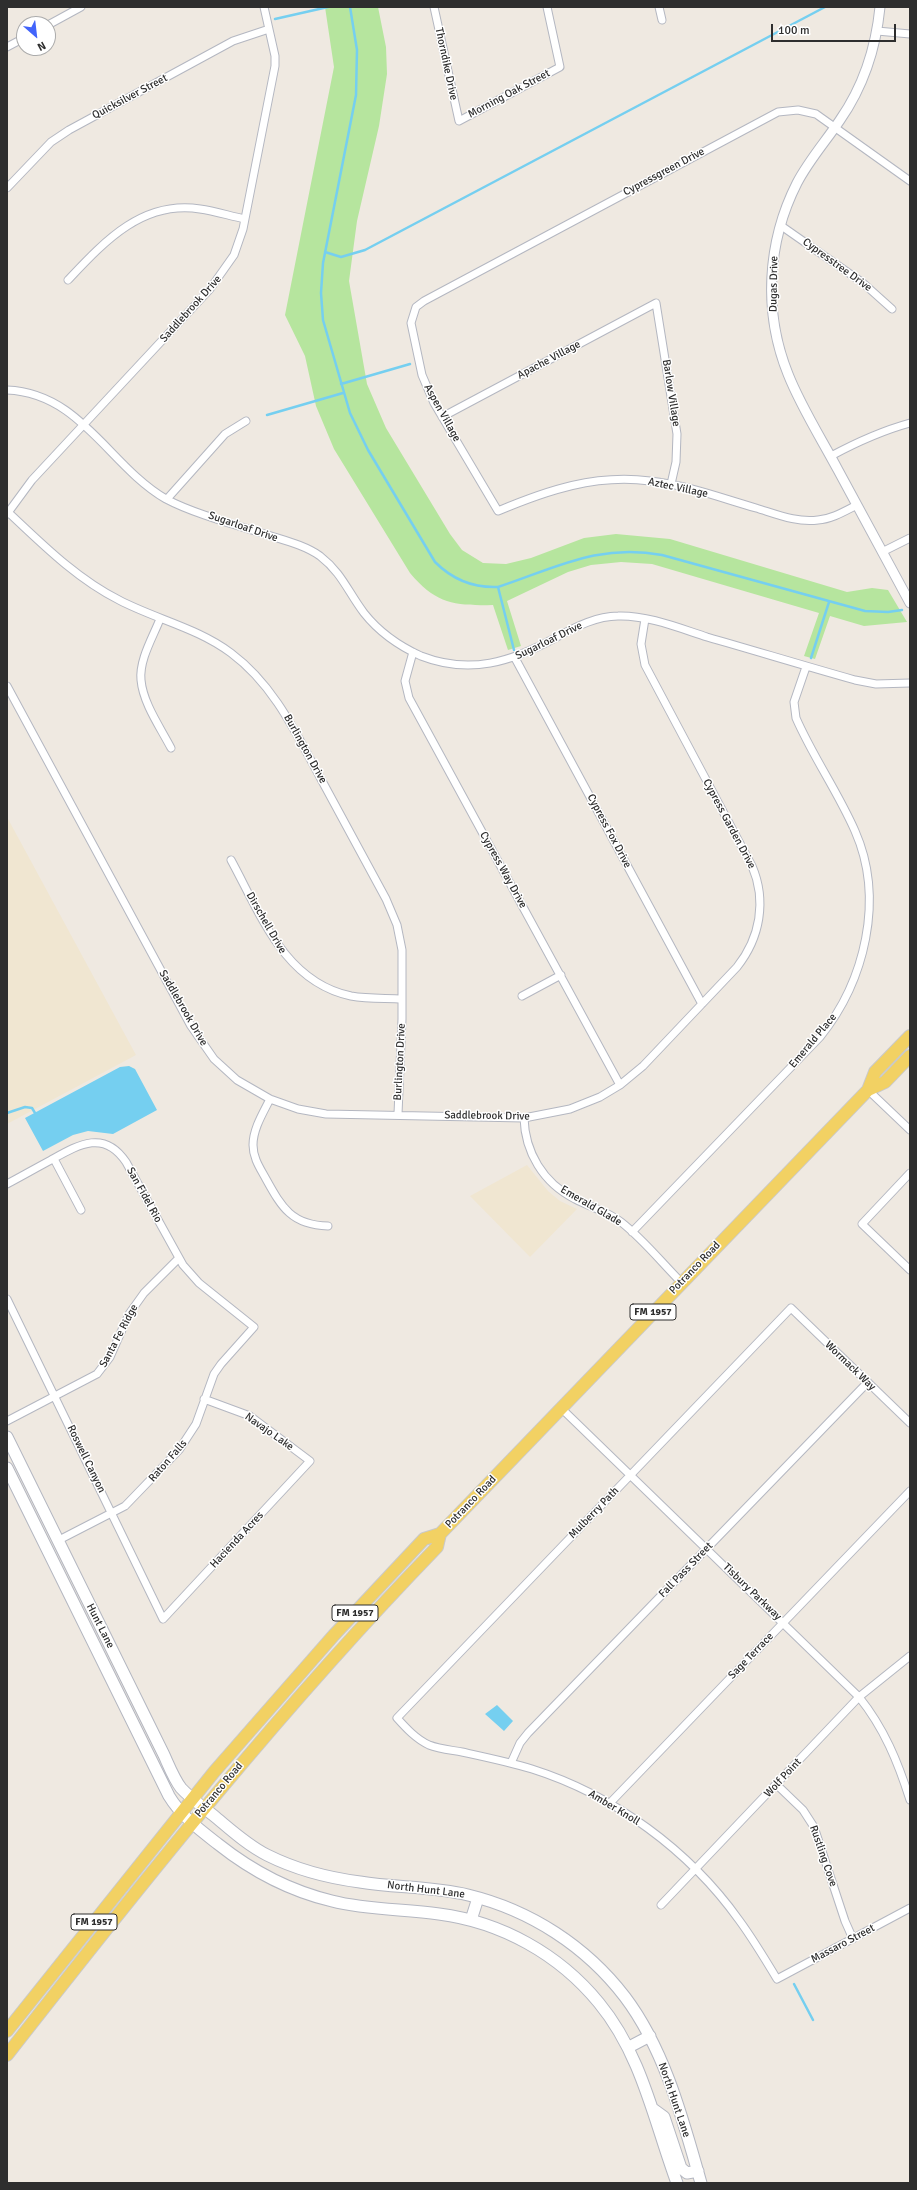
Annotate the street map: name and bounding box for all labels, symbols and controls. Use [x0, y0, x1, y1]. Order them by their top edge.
north arrow [16, 16, 56, 56]
scale bar [773, 16, 898, 42]
text: 100 m [778, 23, 810, 38]
street label: Thorndike Drive [432, 27, 460, 101]
text: N [35, 39, 48, 54]
street label: Morning Oak Street [466, 67, 552, 121]
street label: Quicksilver Street [90, 72, 170, 122]
street label: Cypressgreen Drive [621, 145, 707, 199]
street label: Cypresstree Drive [800, 235, 874, 295]
street label: Dugas Drive [767, 256, 781, 312]
street label: Saddlebrook Drive [157, 273, 225, 345]
street label: Apache Village [515, 338, 583, 382]
street label: Barlow Village [659, 358, 683, 428]
street label: Aspen Village [421, 382, 463, 444]
street label: Aztec Village [647, 475, 709, 501]
street label: Sugarloaf Drive [206, 509, 280, 545]
street label: Sugarloaf Drive [513, 619, 585, 663]
street label: Burlington Drive [281, 712, 329, 786]
street label: Cypress Garden Drive [700, 777, 758, 871]
street label: Cypress Fox Drive [584, 792, 634, 870]
street label: Cypress Way Drive [476, 829, 530, 911]
street label: Dirschell Drive [243, 890, 289, 956]
street label: Saddlebrook Drive [156, 968, 210, 1048]
street label: Emerald Place [786, 1011, 840, 1071]
street label: Burlington Drive [391, 1023, 409, 1101]
street label: Saddlebrook Drive [444, 1109, 530, 1123]
street label: San Fidel Rio [123, 1165, 165, 1225]
street label: Emerald Glade [558, 1183, 624, 1229]
street label: Potranco Road [667, 1239, 723, 1297]
street label: Santa Fe Ridge [97, 1302, 141, 1370]
road number: FM 1957 [630, 1304, 676, 1320]
street label: Wormack Way [822, 1338, 878, 1394]
street label: Navajo Lake [242, 1410, 296, 1454]
street label: Roswell Canyon [64, 1423, 108, 1495]
street label: Raton Falls [146, 1437, 190, 1485]
street label: Potranco Road [443, 1473, 499, 1531]
street label: Mulberry Path [566, 1484, 622, 1542]
street label: Hacienda Acres [207, 1509, 267, 1571]
street label: Fall Pass Street [656, 1540, 716, 1600]
street label: Tisbury Parkway [720, 1561, 784, 1623]
street label: Hunt Lane [83, 1601, 117, 1651]
road number: FM 1957 [332, 1605, 378, 1621]
street label: Sage Terrace [726, 1630, 776, 1682]
street label: Wolf Point [762, 1756, 804, 1800]
street label: Potranco Road [192, 1760, 246, 1820]
street label: Amber Knoll [586, 1787, 642, 1829]
street label: Rustling Cove [806, 1824, 840, 1888]
street label: North Hunt Lane [386, 1879, 466, 1901]
road number: FM 1957 [71, 1914, 117, 1930]
street label: Massaro Street [809, 1922, 877, 1966]
street label: North Hunt Lane [655, 2061, 693, 2139]

